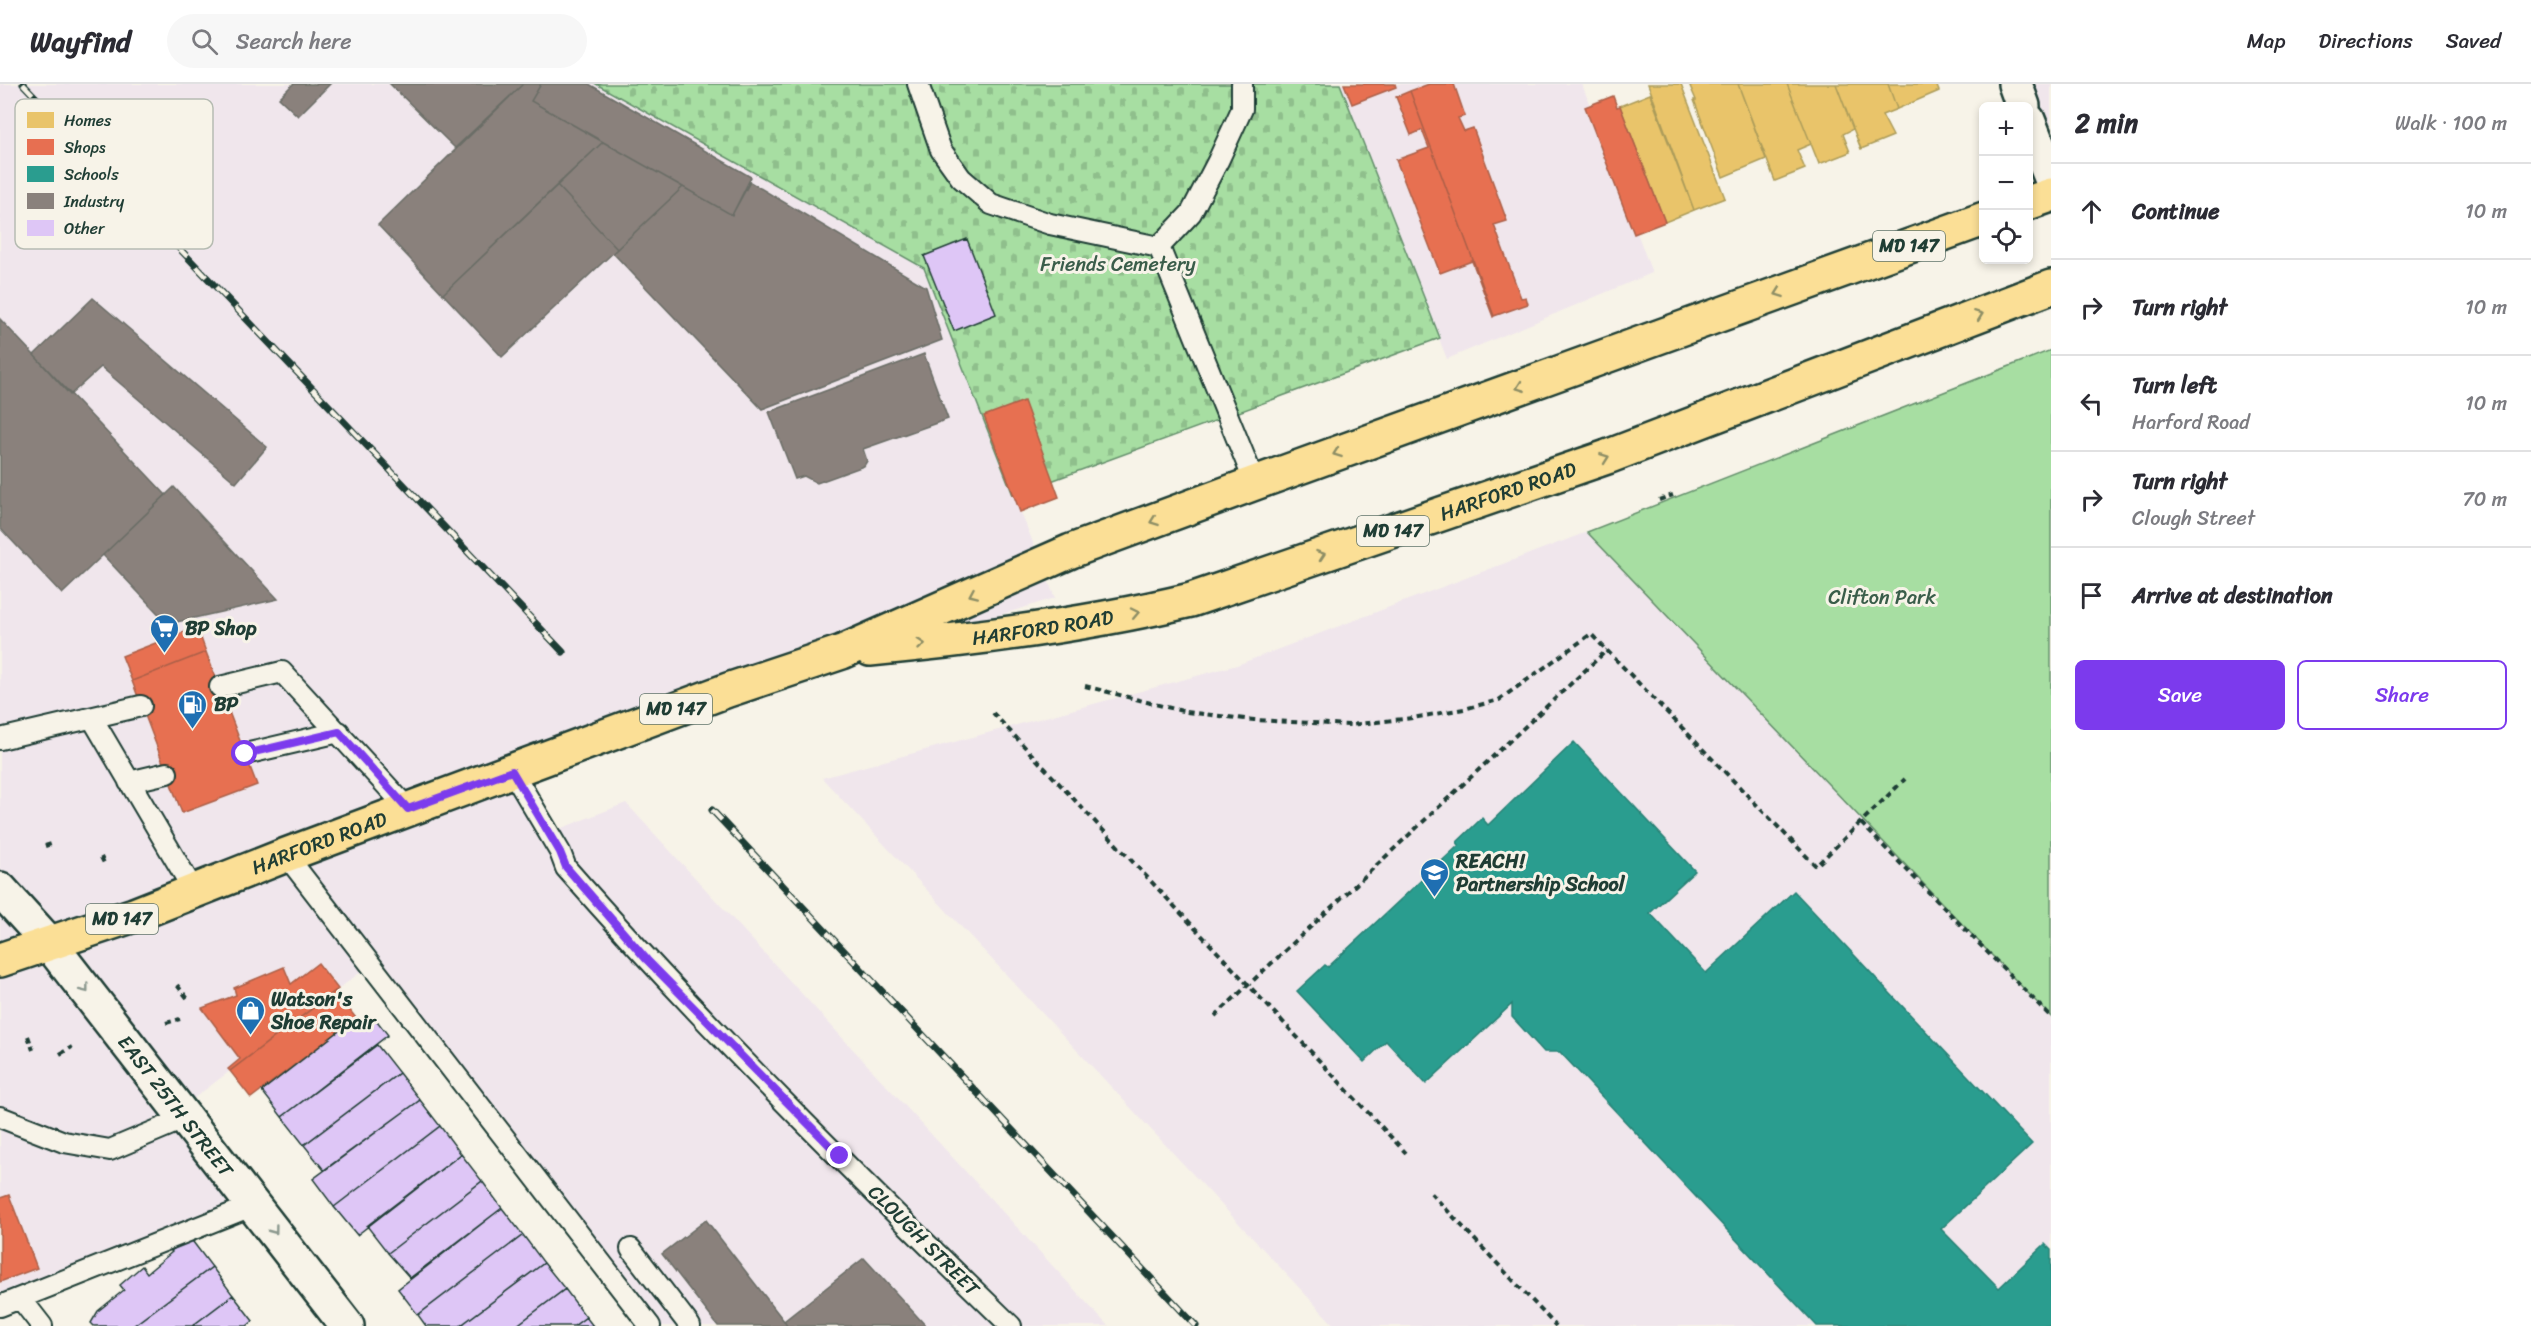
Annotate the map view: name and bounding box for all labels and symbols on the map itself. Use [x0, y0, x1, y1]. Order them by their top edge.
legend [15, 99, 213, 249]
text: Homes [64, 106, 112, 135]
text: Shops [64, 133, 106, 162]
text: Schools [64, 160, 119, 189]
text: Industry [63, 187, 125, 216]
text: Other [64, 214, 106, 243]
road number: MD 147 [1873, 231, 1945, 261]
park label: Friends Cemetery [1040, 247, 1196, 282]
one-way arrow [1775, 285, 1785, 298]
one-way arrow [1973, 309, 1984, 322]
one-way arrow [1515, 379, 1526, 392]
one-way arrow [1332, 446, 1343, 458]
street label: HARFORD ROAD [1435, 452, 1581, 531]
one-way arrow [1599, 452, 1609, 465]
one-way arrow [1149, 514, 1160, 527]
road number: MD 147 [1357, 516, 1429, 546]
one-way arrow [1315, 550, 1326, 563]
park label: Clifton Park [1828, 580, 1936, 615]
one-way arrow [969, 587, 980, 599]
street label: HARFORD ROAD [970, 600, 1116, 656]
one-way arrow [1130, 607, 1140, 620]
place label: BP Shop [185, 611, 257, 646]
supermarket icon: BP Shop [148, 612, 180, 654]
one-way arrow [917, 638, 926, 651]
place label: BP [214, 687, 239, 722]
fuel station icon: BP [177, 688, 209, 730]
road number: MD 147 [640, 694, 712, 724]
route start [231, 740, 257, 766]
street label: HARFORD ROAD [246, 802, 392, 885]
place label: REACH! Partnership School [1455, 844, 1626, 902]
school or university icon: REACH! Partnership School [1419, 856, 1451, 898]
road number: MD 147 [86, 904, 158, 934]
place label: Watson's Shoe Repair [270, 982, 378, 1040]
one-way arrow [78, 983, 89, 994]
shop icon: Watson's Shoe Repair [234, 994, 266, 1036]
street label: EAST 25TH STREET [108, 1027, 243, 1186]
route end [826, 1142, 852, 1168]
street label: CLOUGH STREET [859, 1176, 989, 1306]
one-way arrow [266, 1224, 277, 1235]

